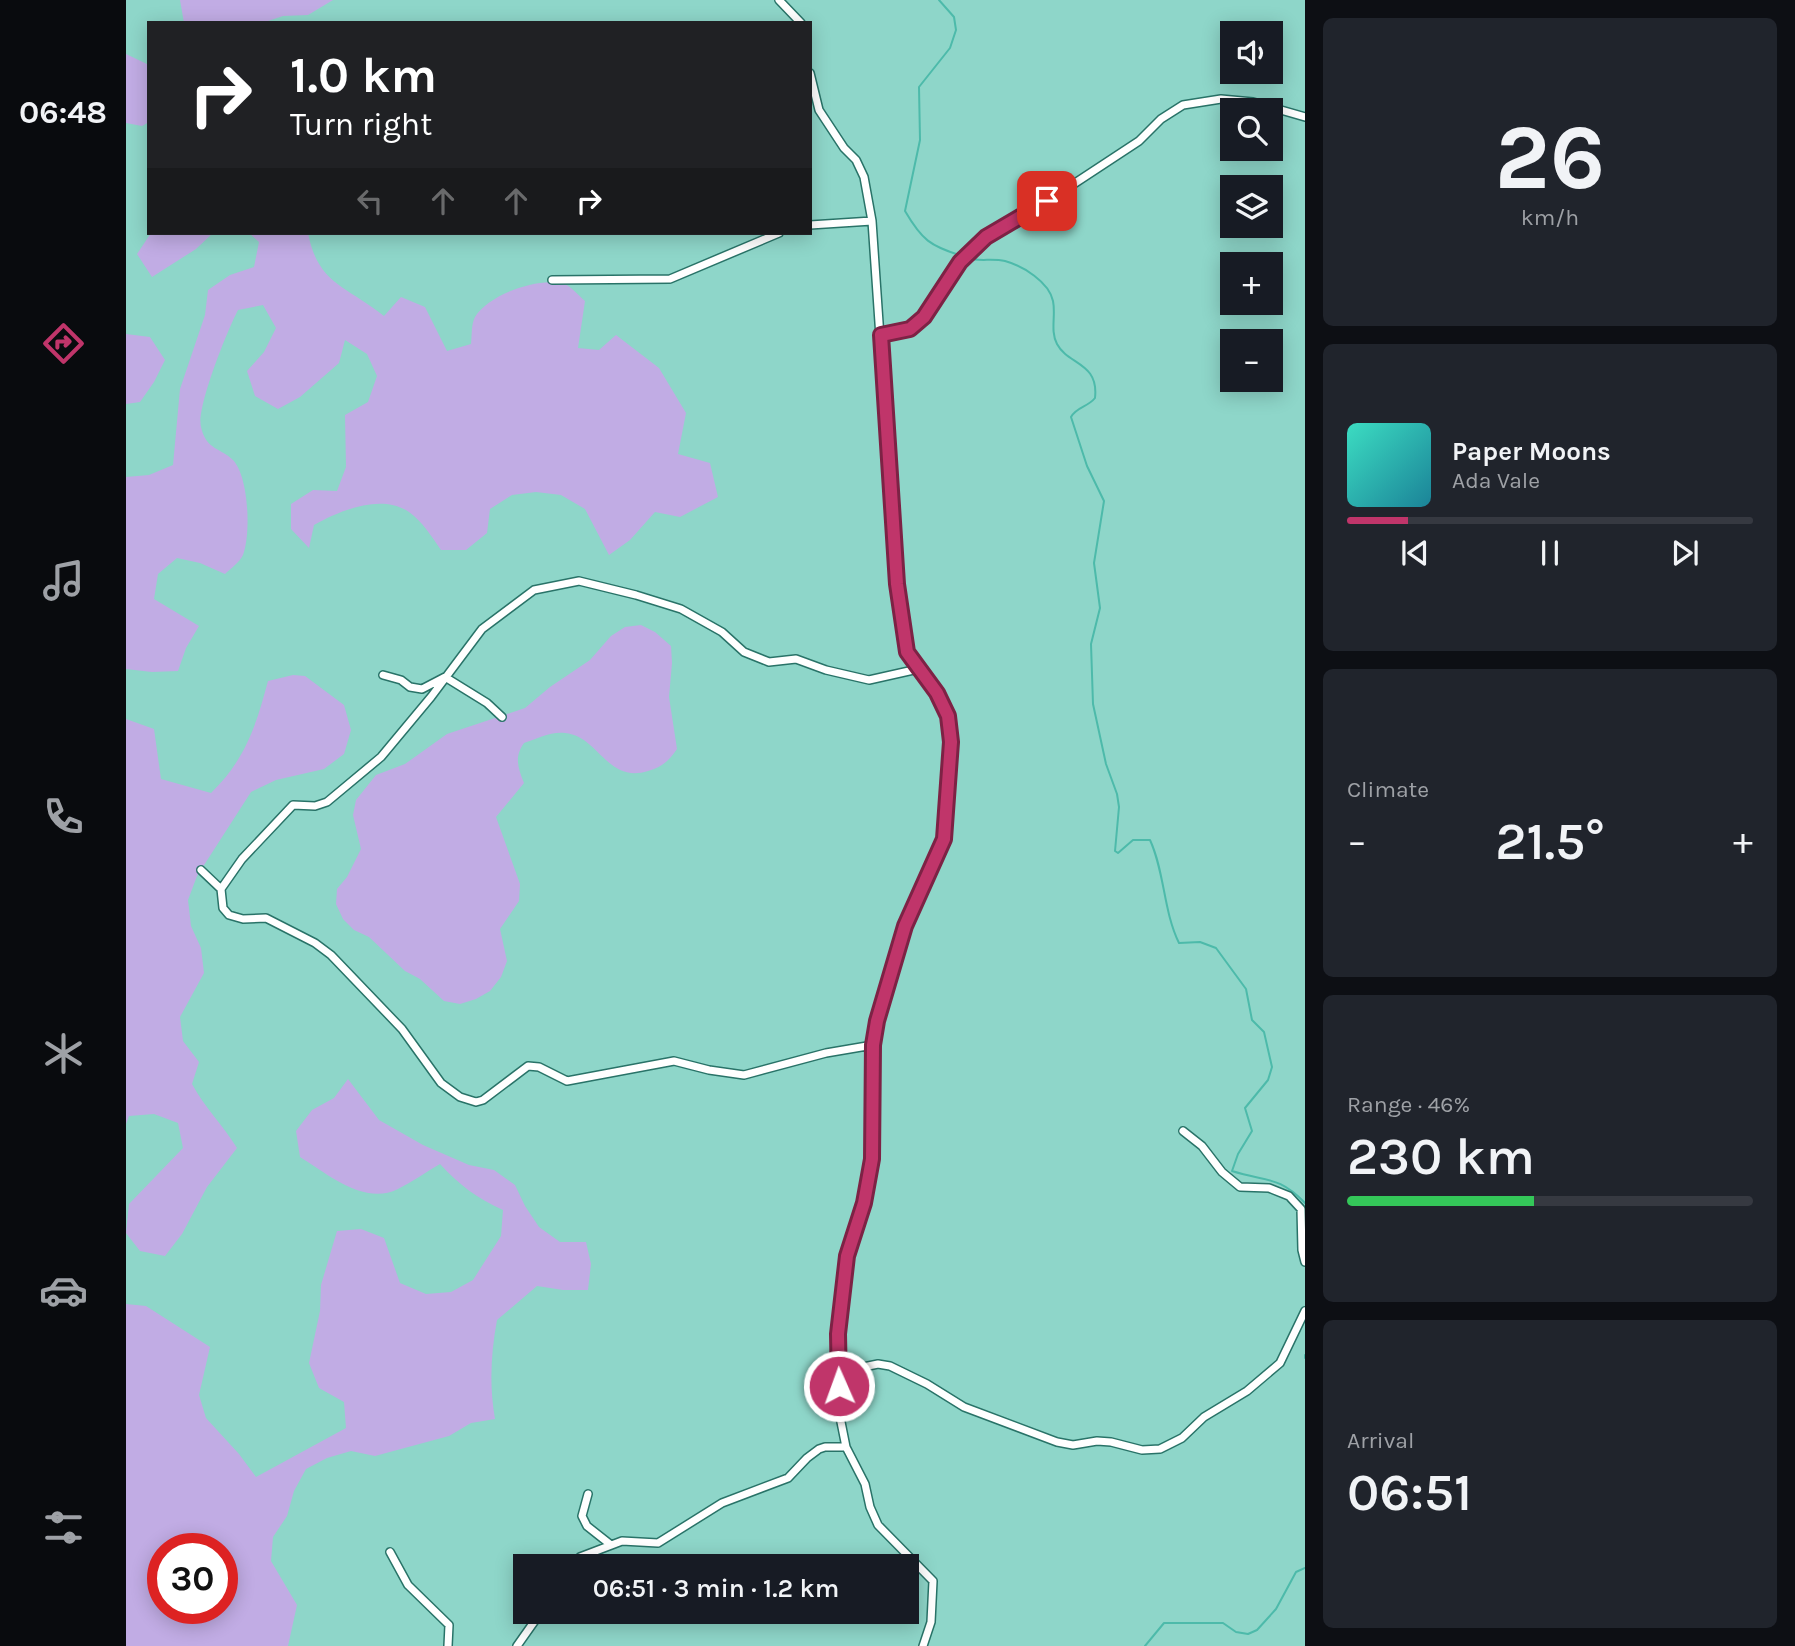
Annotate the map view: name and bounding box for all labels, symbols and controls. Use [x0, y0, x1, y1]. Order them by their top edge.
map controls [1220, 21, 1283, 392]
button: sound [1220, 21, 1283, 84]
text: 1.0 km [290, 47, 437, 104]
icon: right [175, 49, 266, 140]
text: 06:48 [19, 94, 107, 131]
button: search [1220, 98, 1283, 161]
text: 26 [1495, 105, 1605, 211]
text: Turn right [290, 106, 432, 143]
pin [1017, 171, 1077, 231]
button: layers [1220, 175, 1283, 238]
icon: left [351, 182, 389, 220]
icon: ahead [424, 182, 462, 220]
icon: ahead [497, 182, 535, 220]
icon: right [570, 182, 608, 220]
icon: arrive [1028, 182, 1066, 220]
text: km/h [1521, 204, 1579, 231]
button: + [1220, 252, 1283, 315]
icon: directions [39, 319, 88, 368]
button: − [1220, 329, 1283, 392]
text: Paper Moons [1452, 436, 1611, 467]
text: Ada Vale [1452, 467, 1540, 494]
icon: previous [1396, 534, 1434, 572]
icon: pause [1531, 534, 1569, 572]
icon: next [1666, 534, 1704, 572]
icon: music [39, 556, 88, 605]
text: Climate [1347, 776, 1429, 803]
icon: phone [39, 792, 88, 841]
text: 21.5° [1495, 811, 1605, 872]
text: − [1347, 819, 1367, 864]
text: + [1733, 819, 1753, 864]
icon: climate [39, 1029, 88, 1078]
text: Range · 46% [1347, 1091, 1470, 1118]
text: 230 km [1347, 1126, 1535, 1187]
icon: car [39, 1266, 88, 1315]
position arrow [802, 1349, 876, 1423]
text: Arrival [1347, 1427, 1414, 1454]
text: 06:51 [1347, 1462, 1472, 1523]
icon: filters [39, 1503, 88, 1552]
speed limit sign: 30 [147, 1533, 238, 1624]
text: 06:51 · 3 min · 1.2 km [593, 1573, 839, 1604]

